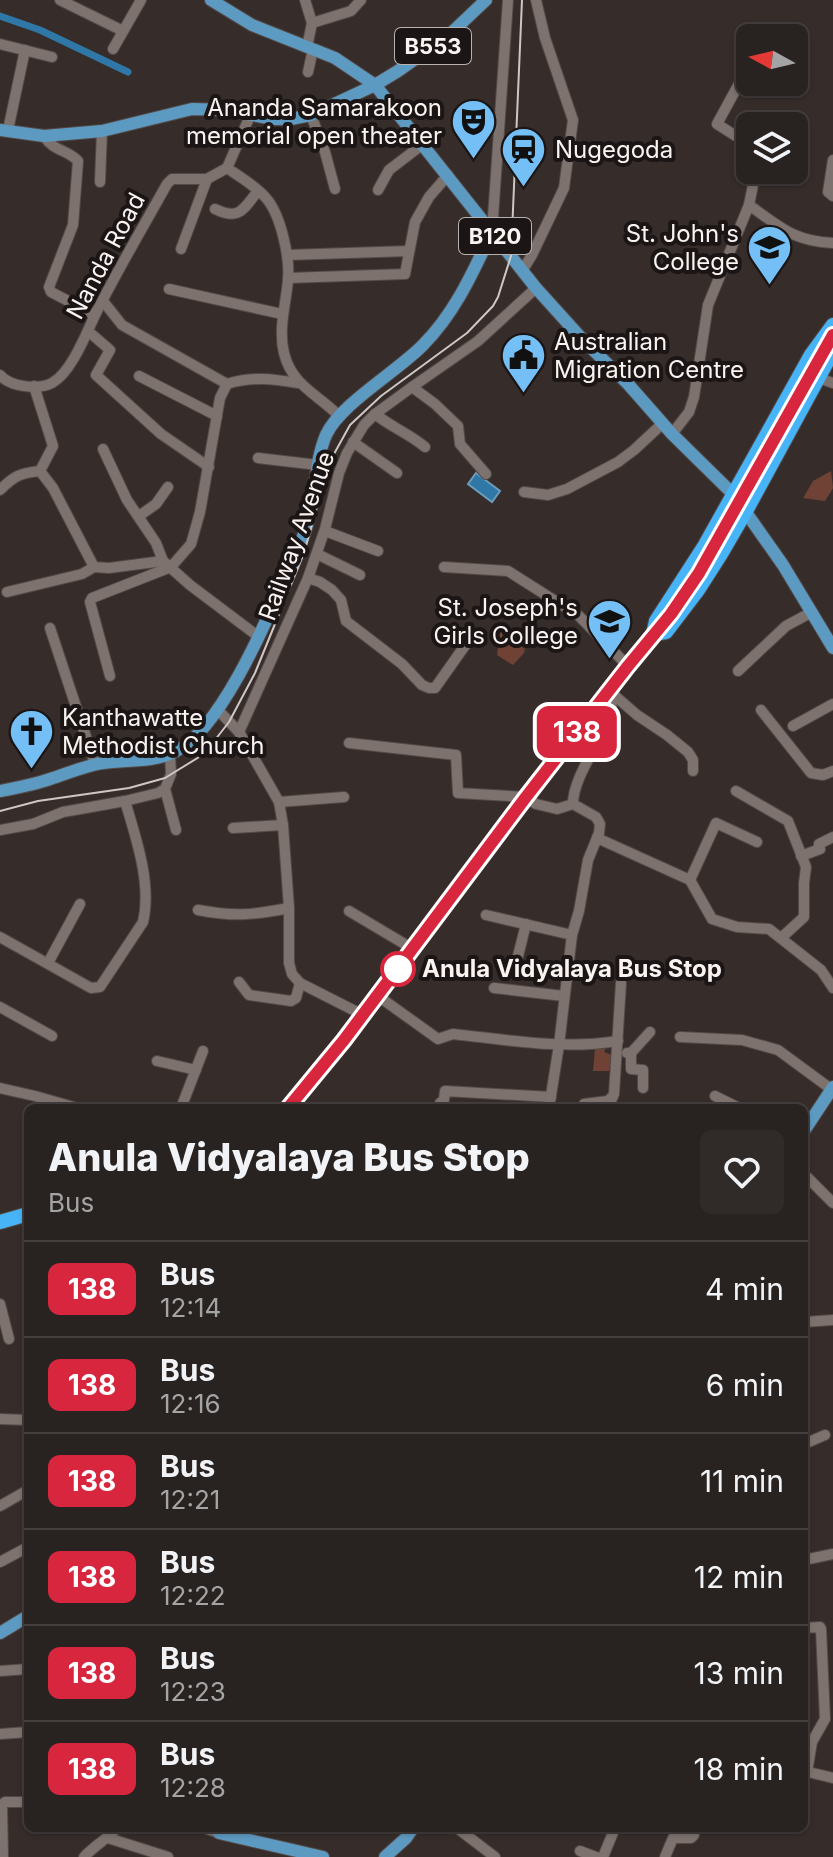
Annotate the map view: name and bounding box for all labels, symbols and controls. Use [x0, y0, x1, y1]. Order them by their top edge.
north arrow [736, 24, 808, 96]
map controls [736, 24, 808, 184]
road number: B553 [395, 28, 471, 64]
place label: Ananda Samarakoon memorial open theater [186, 93, 442, 150]
theatre icon: Ananda Samarakoon memorial open theater [449, 98, 497, 161]
button: layers [736, 112, 808, 184]
station icon: Nugegoda [500, 126, 548, 189]
place label: Nugegoda [555, 135, 673, 164]
street label: Nanda Road [60, 188, 151, 324]
road number: B120 [459, 218, 531, 254]
place label: St. John's College [626, 219, 739, 276]
school or university icon: St. John's College [746, 224, 794, 287]
place label: Australian Migration Centre [554, 327, 744, 384]
public building icon: Australian Migration Centre [499, 332, 547, 395]
street label: Railway Avenue [253, 447, 341, 624]
place label: St. Joseph's Girls College [433, 593, 578, 650]
school or university icon: St. Joseph's Girls College [585, 598, 633, 661]
place label: Kanthawatte Methodist Church [62, 703, 264, 760]
line badge: 138 [531, 706, 623, 758]
church icon: Kanthawatte Methodist Church [7, 708, 55, 771]
text: 138 [553, 715, 601, 749]
marker: Anula Vidyalaya Bus Stop [381, 952, 415, 986]
place label: Anula Vidyalaya Bus Stop [422, 954, 722, 983]
button: heart [700, 1130, 784, 1214]
text: Anula Vidyalaya Bus Stop [48, 1134, 530, 1180]
text: Bus [48, 1187, 94, 1218]
text: Bus [160, 1256, 215, 1292]
text: 4 min [705, 1271, 784, 1307]
text: 138 [68, 1272, 116, 1306]
text: 12:14 [160, 1292, 221, 1323]
text: Bus [160, 1352, 215, 1388]
text: 6 min [706, 1367, 784, 1403]
text: 138 [68, 1368, 116, 1402]
text: 12:16 [160, 1388, 221, 1419]
text: Bus [160, 1448, 215, 1484]
text: 11 min [700, 1463, 784, 1499]
text: 138 [68, 1464, 116, 1498]
text: 12:21 [160, 1484, 220, 1515]
text: Bus [160, 1544, 215, 1580]
text: 12 min [694, 1559, 784, 1595]
text: 138 [68, 1560, 116, 1594]
text: 12:22 [160, 1580, 226, 1611]
text: Bus [160, 1640, 215, 1676]
text: 13 min [694, 1655, 784, 1691]
text: 138 [68, 1656, 116, 1690]
text: 12:23 [160, 1676, 226, 1707]
text: Bus [160, 1736, 215, 1772]
text: 18 min [694, 1751, 784, 1787]
text: 138 [68, 1752, 116, 1786]
text: 12:28 [160, 1772, 226, 1803]

